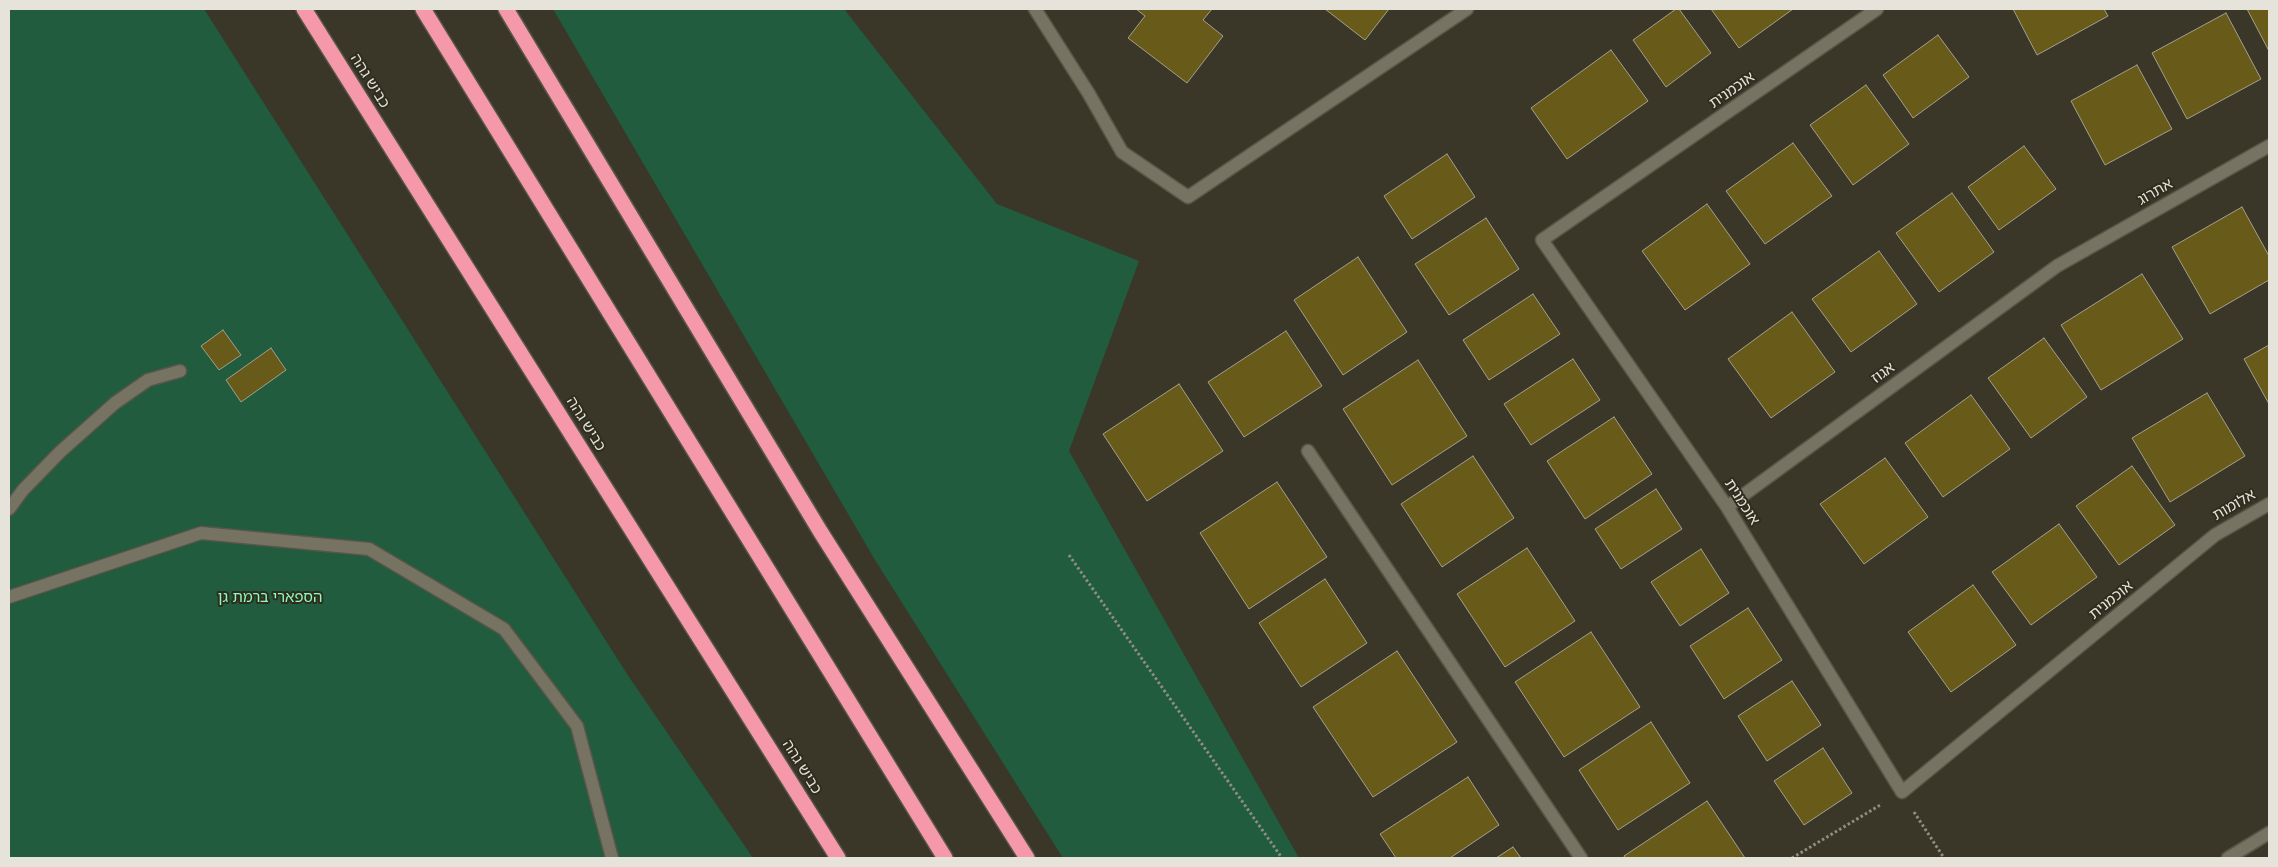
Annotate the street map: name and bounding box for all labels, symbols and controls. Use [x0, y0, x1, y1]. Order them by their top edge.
street label: כביש גהה [346, 51, 394, 111]
street label: אוכמנית [1706, 68, 1758, 112]
street label: אתרוג [2134, 175, 2176, 209]
street label: אגוז [1868, 359, 1898, 387]
street label: כביש גהה [562, 394, 610, 454]
street label: אוכמנית [1720, 476, 1764, 528]
street label: אלומות [2209, 486, 2259, 524]
street label: אוכמנית [2085, 577, 2137, 623]
park label: הספארי ברמת גן [218, 588, 322, 606]
street label: כביש גהה [778, 737, 826, 797]

